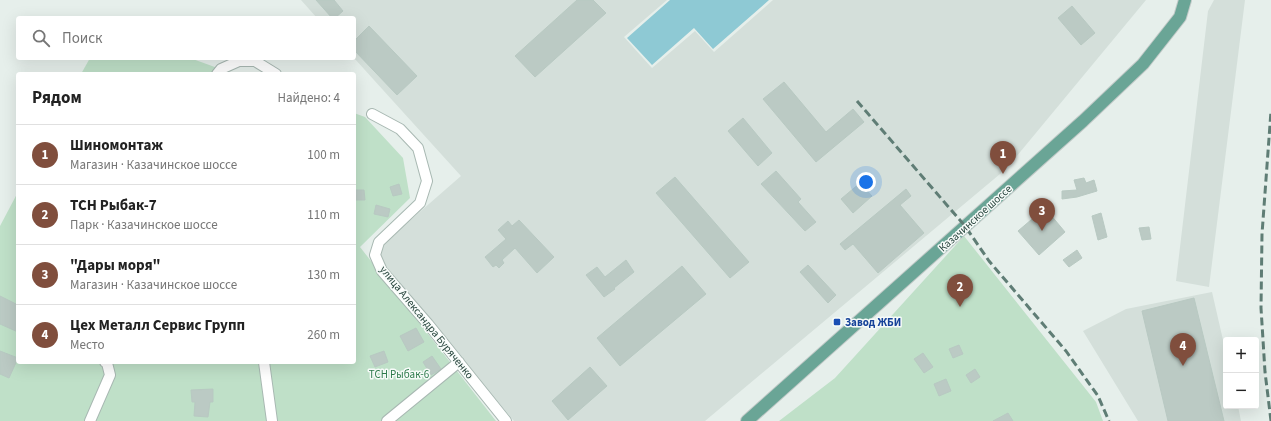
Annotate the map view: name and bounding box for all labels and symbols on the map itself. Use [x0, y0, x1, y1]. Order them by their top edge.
pin: 1 [990, 141, 1016, 174]
your location [856, 172, 876, 192]
street label: Казачинское шоссе [936, 181, 1016, 255]
pin: 3 [1029, 198, 1055, 231]
street label: улица Александра Буряченко [376, 263, 477, 382]
pin: 2 [947, 274, 973, 307]
place label: Завод ЖБИ [845, 315, 901, 330]
marker: Завод ЖБИ [832, 317, 842, 327]
pin: 4 [1170, 333, 1196, 366]
park label: ТСН Рыбак-6 [369, 367, 430, 382]

